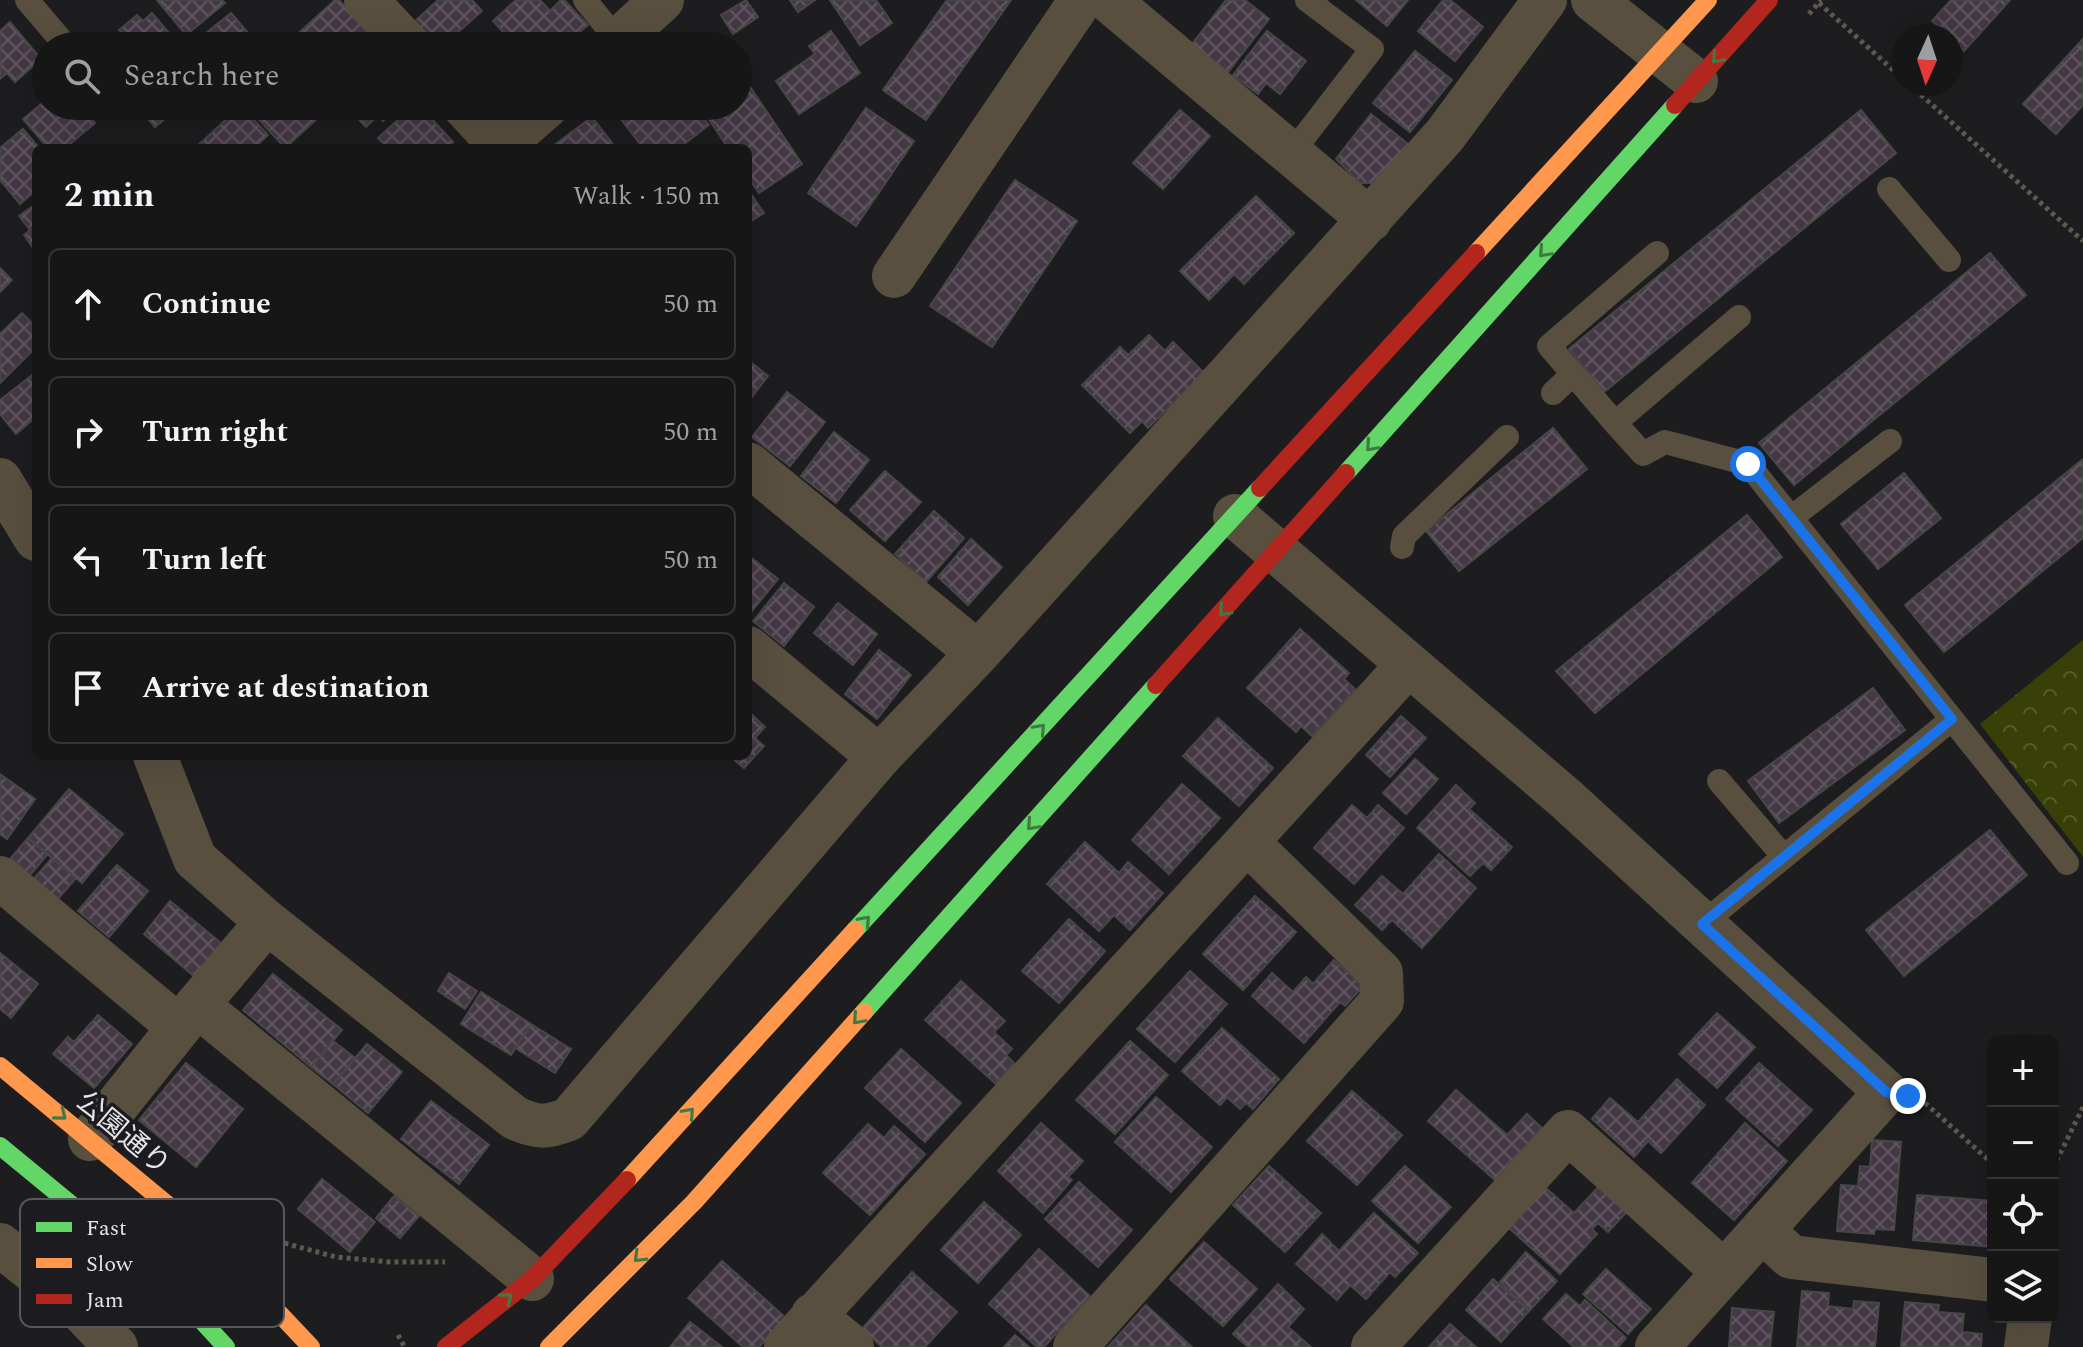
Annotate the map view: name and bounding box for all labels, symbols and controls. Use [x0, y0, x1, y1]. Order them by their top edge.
north arrow [1891, 24, 1963, 96]
search box [32, 32, 752, 120]
one-way arrow [1713, 49, 1727, 64]
text: Search here [124, 53, 280, 99]
icon: search [60, 54, 104, 98]
text: 2 min [64, 170, 154, 222]
text: Walk · 150 m [573, 176, 720, 216]
one-way arrow [1540, 243, 1554, 258]
text: Continue [142, 281, 271, 327]
icon: ahead [66, 282, 110, 326]
text: 50 m [663, 284, 718, 324]
text: Turn right [142, 409, 288, 455]
icon: right [66, 410, 110, 454]
text: 50 m [663, 412, 718, 452]
one-way arrow [1367, 437, 1381, 452]
route start [1730, 446, 1766, 482]
text: Turn left [142, 537, 267, 583]
icon: left [66, 538, 110, 582]
text: 50 m [663, 540, 718, 580]
one-way arrow [1220, 601, 1234, 616]
text: Arrive at destination [142, 665, 429, 711]
icon: arrive [66, 666, 110, 710]
one-way arrow [1031, 724, 1046, 738]
one-way arrow [1027, 816, 1042, 831]
one-way arrow [855, 915, 869, 930]
one-way arrow [854, 1009, 868, 1024]
map controls [1987, 1035, 2059, 1323]
button: + [1987, 1035, 2059, 1107]
route end [1890, 1078, 1926, 1114]
street label: 公園通り [66, 1081, 180, 1186]
one-way arrow [51, 1105, 66, 1120]
one-way arrow [679, 1107, 693, 1122]
button: − [1987, 1107, 2059, 1179]
button: locate [1987, 1179, 2059, 1251]
legend [20, 1199, 284, 1327]
text: Fast [86, 1212, 127, 1245]
text: Slow [86, 1248, 134, 1281]
one-way arrow [634, 1248, 648, 1262]
button: layers [1987, 1251, 2059, 1323]
text: Jam [86, 1284, 124, 1317]
one-way arrow [498, 1294, 513, 1308]

